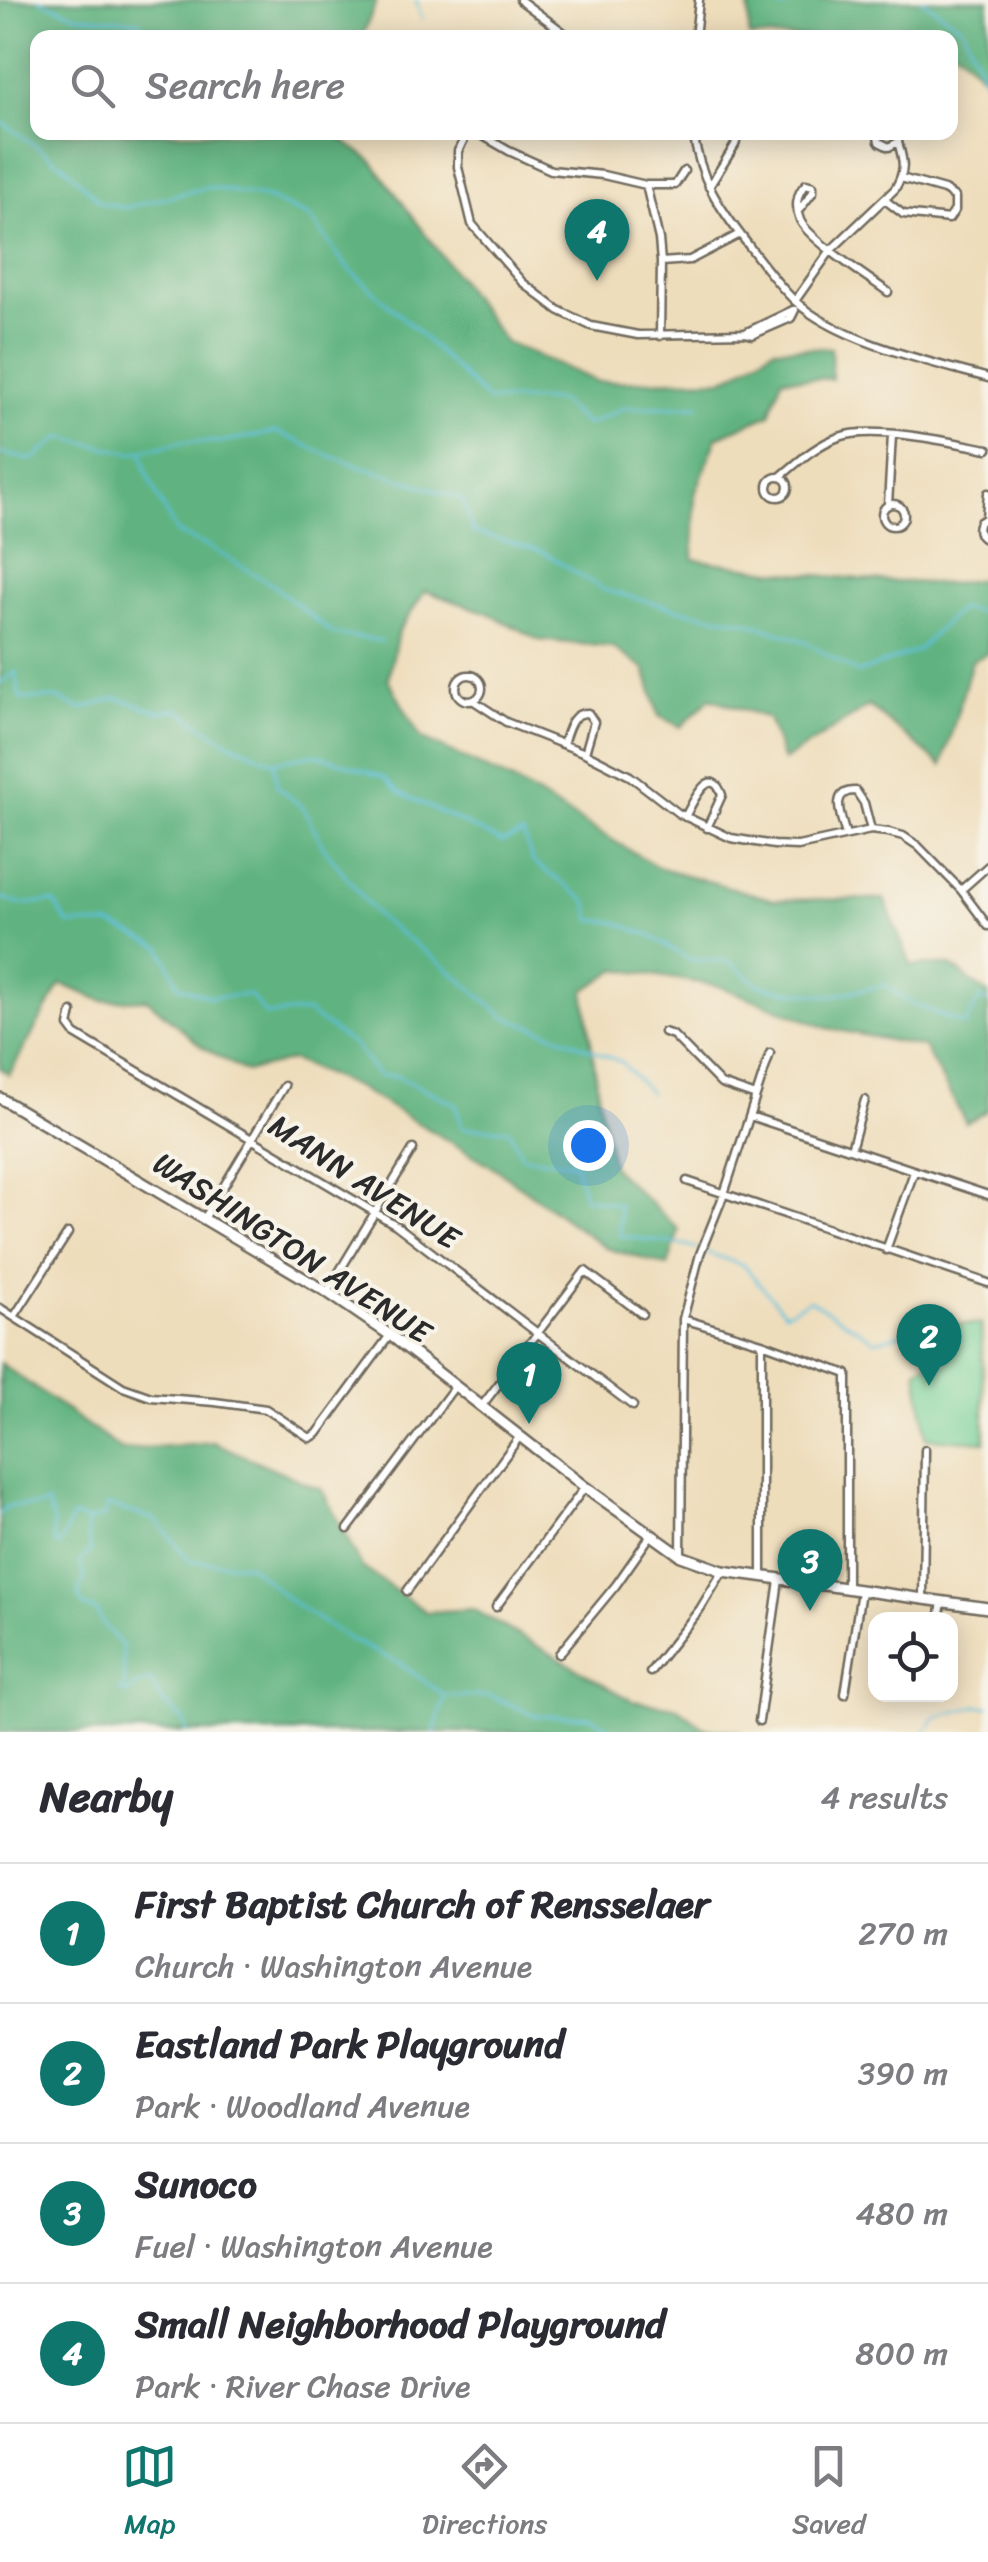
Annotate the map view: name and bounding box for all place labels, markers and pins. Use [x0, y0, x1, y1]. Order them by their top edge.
pin: 4 [564, 198, 630, 281]
pin: 2 [896, 1304, 962, 1386]
pin: 1 [496, 1342, 562, 1424]
pin: 3 [778, 1528, 842, 1611]

